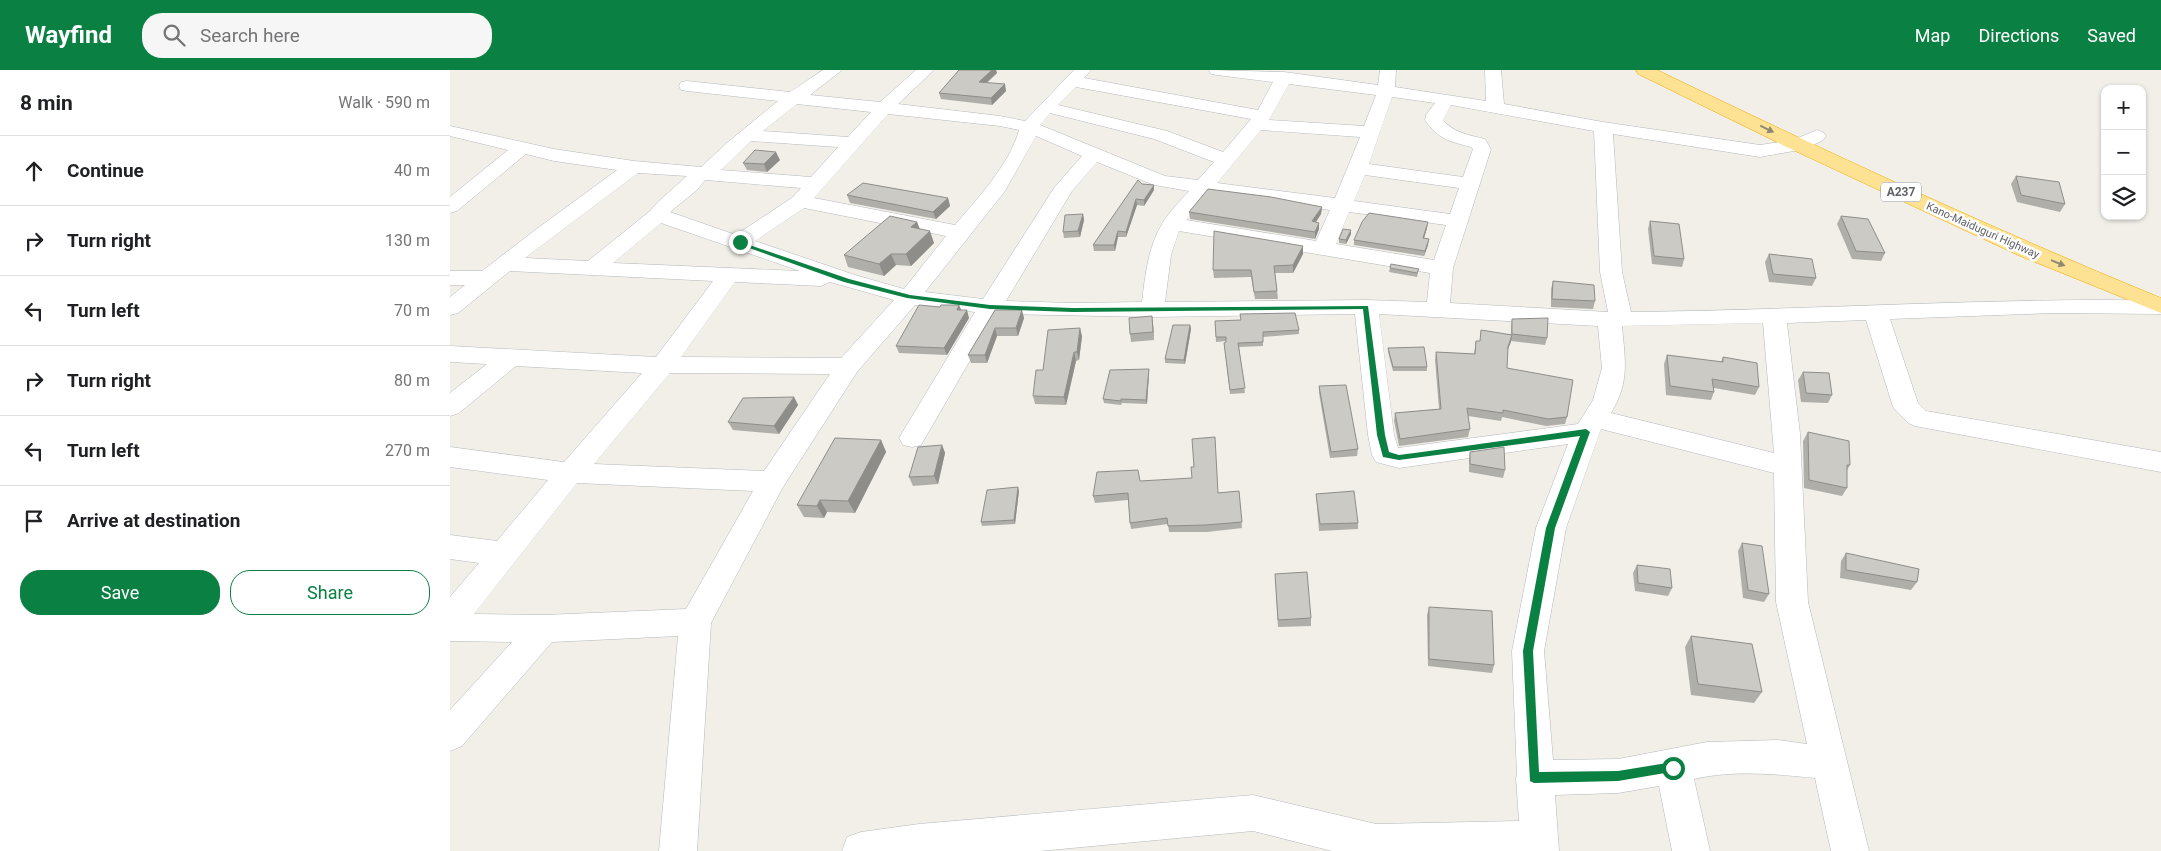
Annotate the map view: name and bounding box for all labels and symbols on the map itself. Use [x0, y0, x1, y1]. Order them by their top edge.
one-way arrow [1760, 126, 1774, 134]
road number: A237 [1881, 182, 1921, 202]
street label: Kano-Maiduguri Highway [1924, 200, 2042, 262]
route end [729, 231, 752, 254]
one-way arrow [2051, 259, 2066, 267]
route start [1662, 757, 1685, 780]

